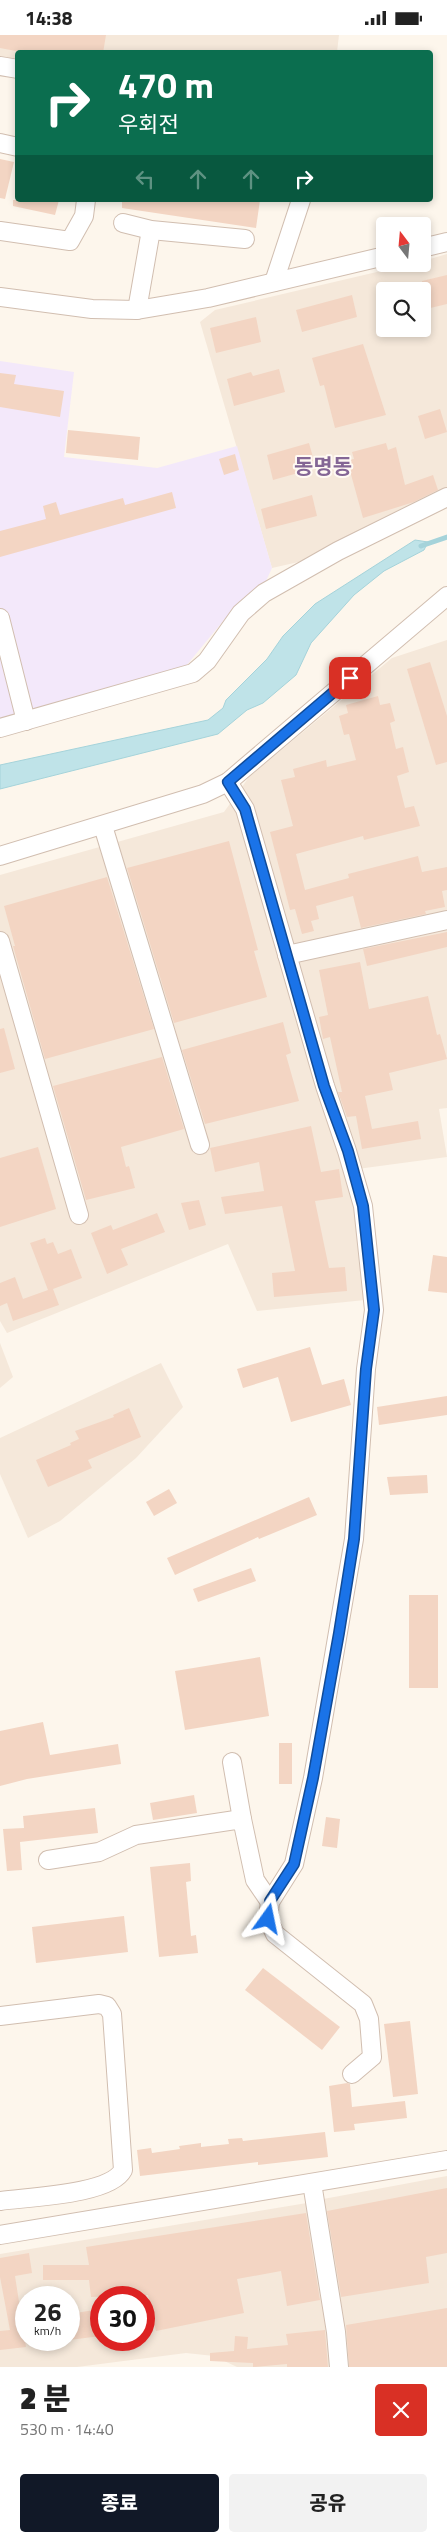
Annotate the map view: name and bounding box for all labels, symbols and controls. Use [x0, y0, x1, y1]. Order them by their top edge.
text: 14:38 [25, 3, 72, 32]
text: 470 m [118, 58, 214, 112]
icon: right [35, 70, 100, 135]
text: 우회전 [118, 107, 179, 141]
icon: left [131, 165, 159, 193]
icon: ahead [184, 165, 212, 193]
icon: ahead [237, 165, 265, 193]
icon: right [290, 165, 318, 193]
north arrow [376, 217, 431, 273]
map controls [376, 217, 431, 337]
button: search [376, 282, 431, 337]
district label: 동명동 [294, 450, 352, 482]
pin [329, 657, 371, 699]
icon: arrive [336, 664, 364, 692]
position arrow [241, 1892, 293, 1944]
speed limit sign: 30 [90, 2286, 155, 2351]
text: 26 [33, 2293, 62, 2331]
text: km/h [34, 2321, 61, 2340]
text: 2 분 [20, 2375, 71, 2421]
button: close [375, 2384, 427, 2436]
text: 530 m · 14:40 [20, 2417, 114, 2441]
button: 종료 [20, 2474, 219, 2532]
button: 공유 [229, 2474, 427, 2532]

